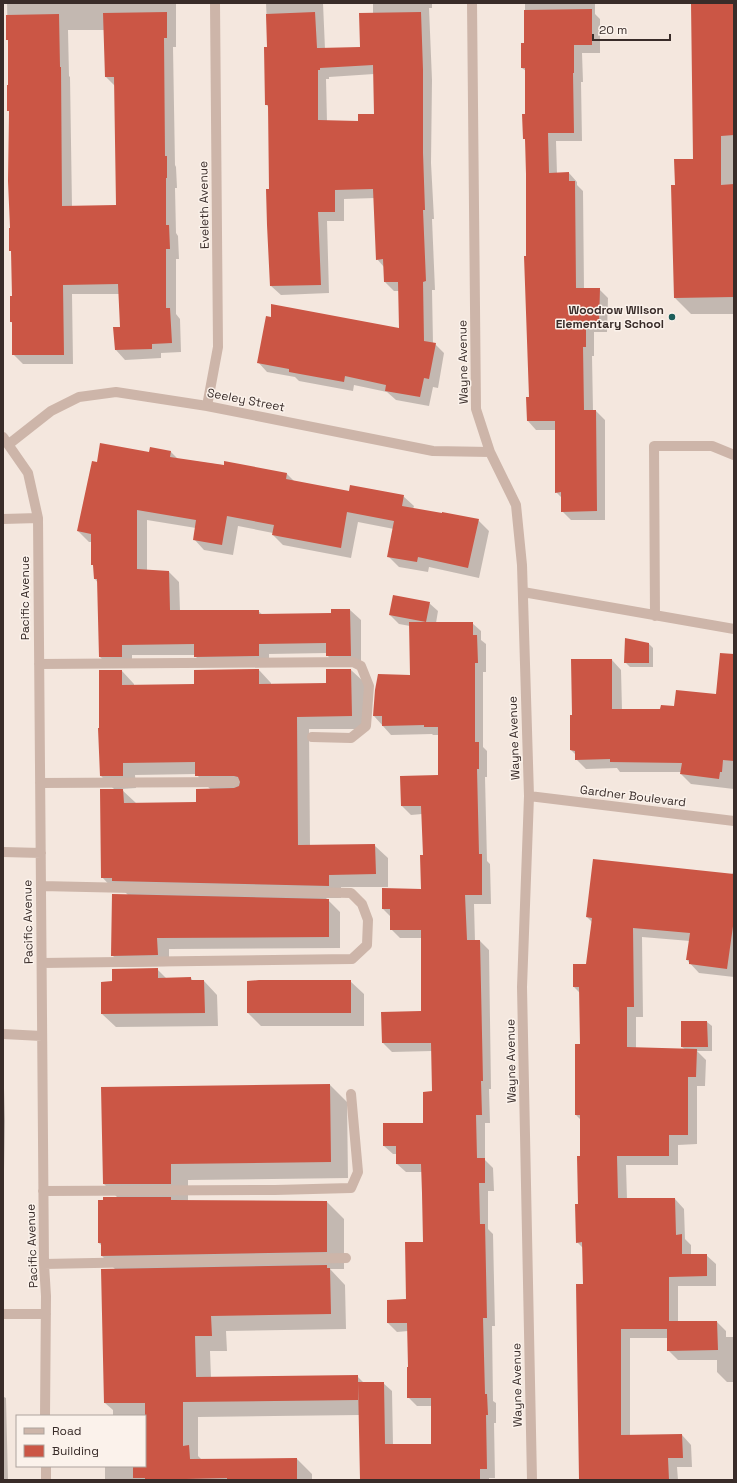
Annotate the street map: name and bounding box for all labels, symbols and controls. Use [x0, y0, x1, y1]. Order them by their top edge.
scale bar [593, 16, 670, 42]
text: 20 m [599, 22, 627, 38]
street label: Eveleth Avenue [195, 161, 213, 249]
place label: Woodrow Wilson Elementary School [556, 302, 664, 332]
marker: Woodrow Wilson Elementary School [667, 312, 677, 322]
street label: Wayne Avenue [454, 320, 472, 404]
street label: Seeley Street [206, 385, 286, 415]
street label: Pacific Avenue [17, 556, 33, 640]
street label: Wayne Avenue [505, 696, 523, 780]
street label: Gardner Boulevard [579, 782, 687, 810]
street label: Pacific Avenue [19, 880, 37, 964]
street label: Wayne Avenue [502, 1019, 520, 1103]
street label: Pacific Avenue [23, 1204, 41, 1288]
street label: Wayne Avenue [508, 1343, 526, 1427]
legend [16, 1415, 146, 1467]
text: Road [52, 1423, 81, 1439]
text: Building [52, 1443, 99, 1459]

